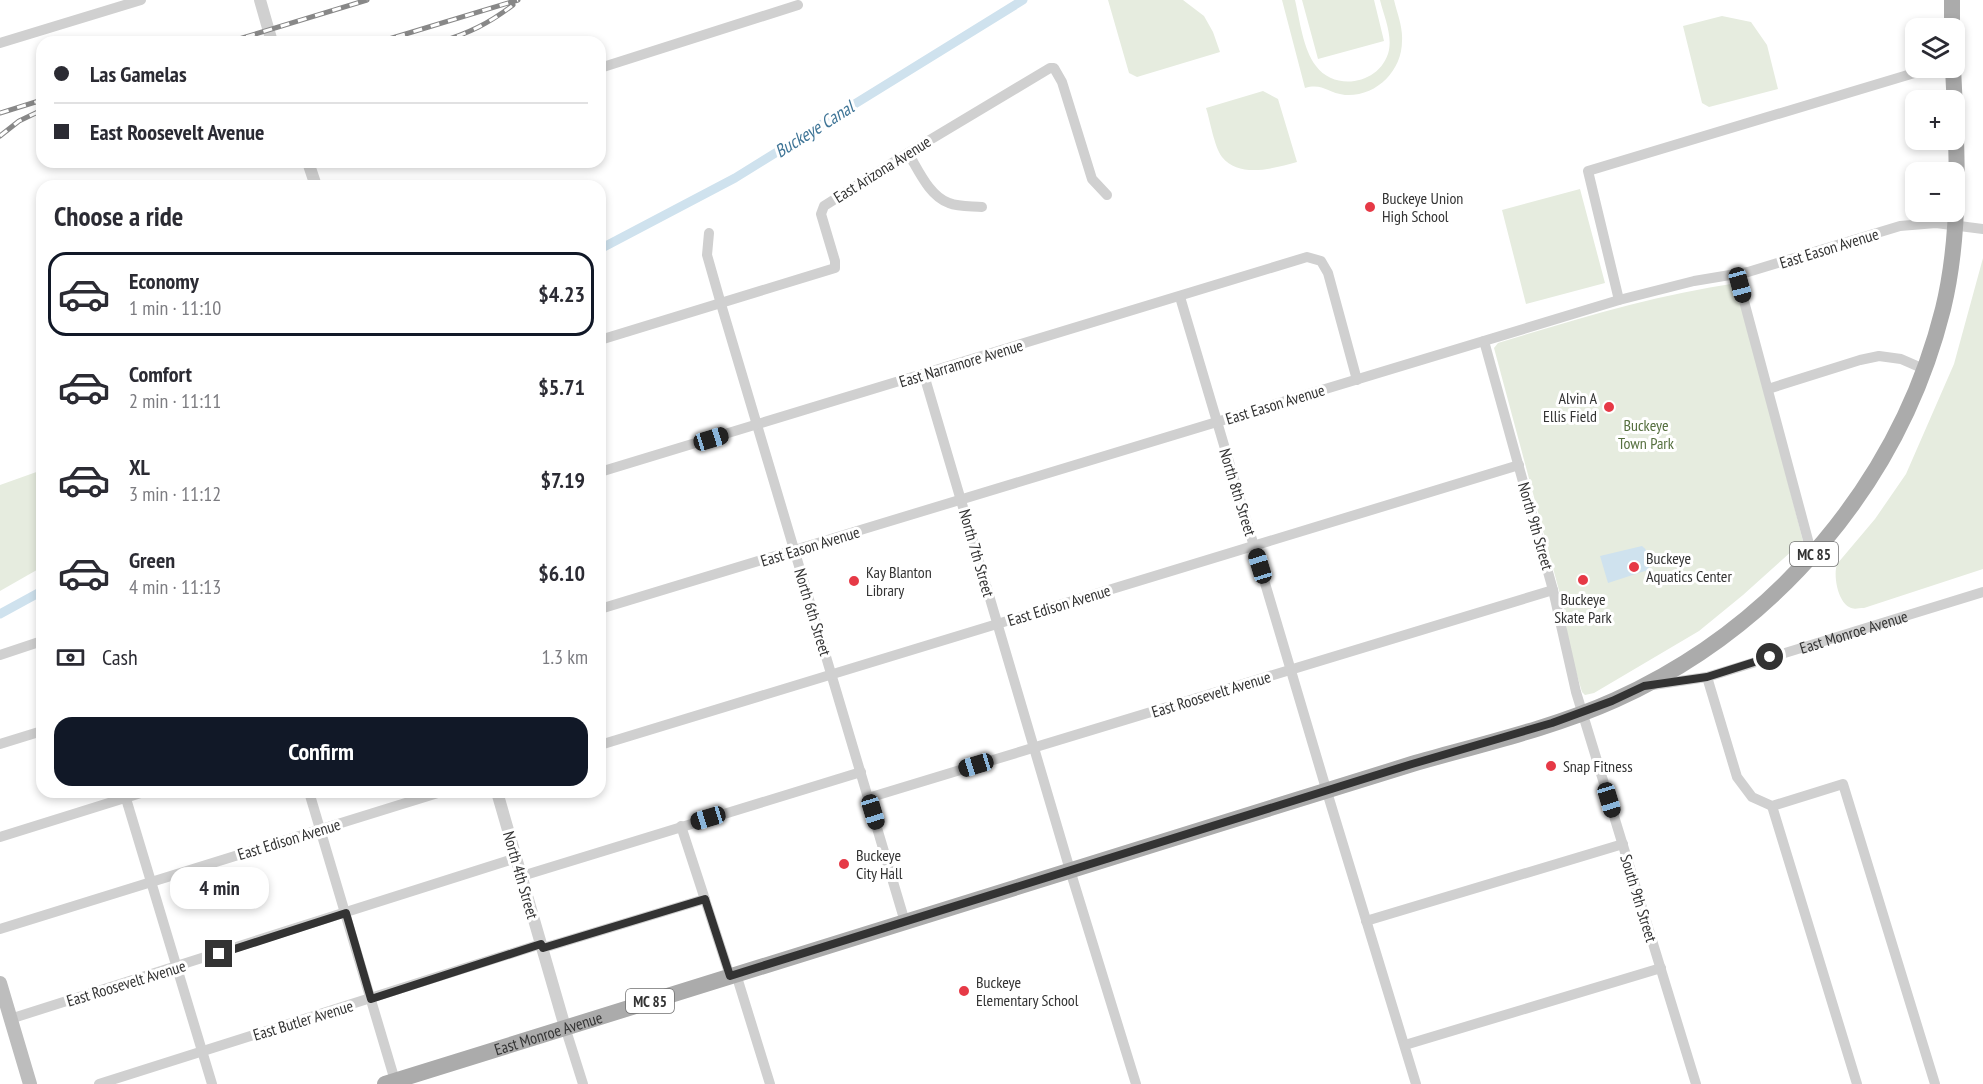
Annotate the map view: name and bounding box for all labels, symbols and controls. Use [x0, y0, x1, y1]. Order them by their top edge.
map controls [1905, 18, 1965, 222]
button: layers [1905, 18, 1965, 78]
text: Las Gamelas [90, 60, 187, 88]
button: + [1905, 90, 1965, 150]
water label: Buckeye Canal [770, 95, 859, 162]
text: East Roosevelt Avenue [90, 118, 265, 146]
street label: East Arizona Avenue [830, 131, 934, 207]
button: − [1905, 162, 1965, 222]
place label: Buckeye Union High School [1382, 188, 1463, 226]
text: Choose a ride [54, 199, 183, 233]
marker: Buckeye Union High School [1363, 200, 1377, 214]
street label: East Eason Avenue [1777, 223, 1881, 273]
car [1727, 265, 1753, 305]
icon: car [57, 267, 111, 321]
text: Economy [129, 267, 199, 295]
text: $4.23 [538, 280, 585, 308]
text: 1 min · 11:10 [129, 295, 221, 321]
street label: East Narramore Avenue [897, 335, 1025, 391]
icon: car [57, 360, 111, 414]
text: Comfort [129, 360, 192, 388]
text: $5.71 [538, 373, 585, 401]
street label: East Eason Avenue [1223, 379, 1327, 429]
text: 2 min · 11:11 [129, 388, 221, 414]
place label: Alvin A Ellis Field [1543, 388, 1597, 426]
marker: Alvin A Ellis Field [1602, 400, 1616, 414]
park label: Buckeye Town Park [1618, 415, 1675, 453]
car [691, 425, 731, 453]
street label: North 8th Street [1215, 446, 1261, 539]
icon: car [57, 453, 111, 507]
text: XL [129, 453, 150, 481]
text: $7.19 [540, 466, 585, 494]
street label: North 9th Street [1514, 480, 1558, 573]
text: 3 min · 11:12 [129, 481, 221, 507]
street label: North 7th Street [955, 507, 999, 600]
street label: East Eason Avenue [758, 521, 862, 571]
road number: MC 85 [1790, 542, 1838, 566]
icon: car [57, 546, 111, 600]
text: Green [129, 546, 175, 574]
car [1246, 546, 1274, 586]
place label: Buckeye Aquatics Center [1646, 548, 1732, 586]
text: $6.10 [538, 559, 585, 587]
marker: Buckeye Aquatics Center [1627, 560, 1641, 574]
place label: Kay Blanton Library [866, 562, 932, 600]
street label: North 6th Street [790, 566, 836, 659]
marker: Buckeye Skate Park [1576, 573, 1590, 587]
text: 4 min · 11:13 [129, 574, 221, 600]
marker: Kay Blanton Library [847, 574, 861, 588]
street label: East Edison Avenue [1005, 580, 1113, 630]
place label: Buckeye Skate Park [1554, 589, 1613, 627]
street label: East Monroe Avenue [1797, 606, 1910, 658]
icon: cash [54, 641, 87, 674]
text: Cash [102, 643, 138, 671]
route start [1756, 643, 1783, 670]
text: 1.3 km [541, 644, 588, 670]
street label: East Roosevelt Avenue [1149, 666, 1273, 722]
button: Confirm [54, 717, 588, 786]
car [956, 751, 996, 779]
place label: Snap Fitness [1563, 756, 1633, 776]
marker: Snap Fitness [1544, 759, 1558, 773]
car [1595, 780, 1623, 820]
car [859, 792, 887, 832]
car [688, 804, 728, 832]
street label: East Edison Avenue [235, 814, 343, 864]
street label: North 4th Street [499, 829, 543, 922]
place label: Buckeye City Hall [856, 845, 903, 883]
street label: South 9th Street [1616, 852, 1662, 945]
marker: Buckeye City Hall [837, 857, 851, 871]
callout: 4 min [170, 867, 268, 909]
text: 4 min [199, 875, 240, 901]
route end [205, 940, 232, 967]
street label: East Roosevelt Avenue [64, 955, 188, 1011]
place label: Buckeye Elementary School [976, 972, 1079, 1010]
marker: Buckeye Elementary School [957, 984, 971, 998]
road number: MC 85 [626, 989, 674, 1013]
street label: East Butler Avenue [251, 995, 355, 1045]
street label: East Monroe Avenue [492, 1007, 605, 1059]

